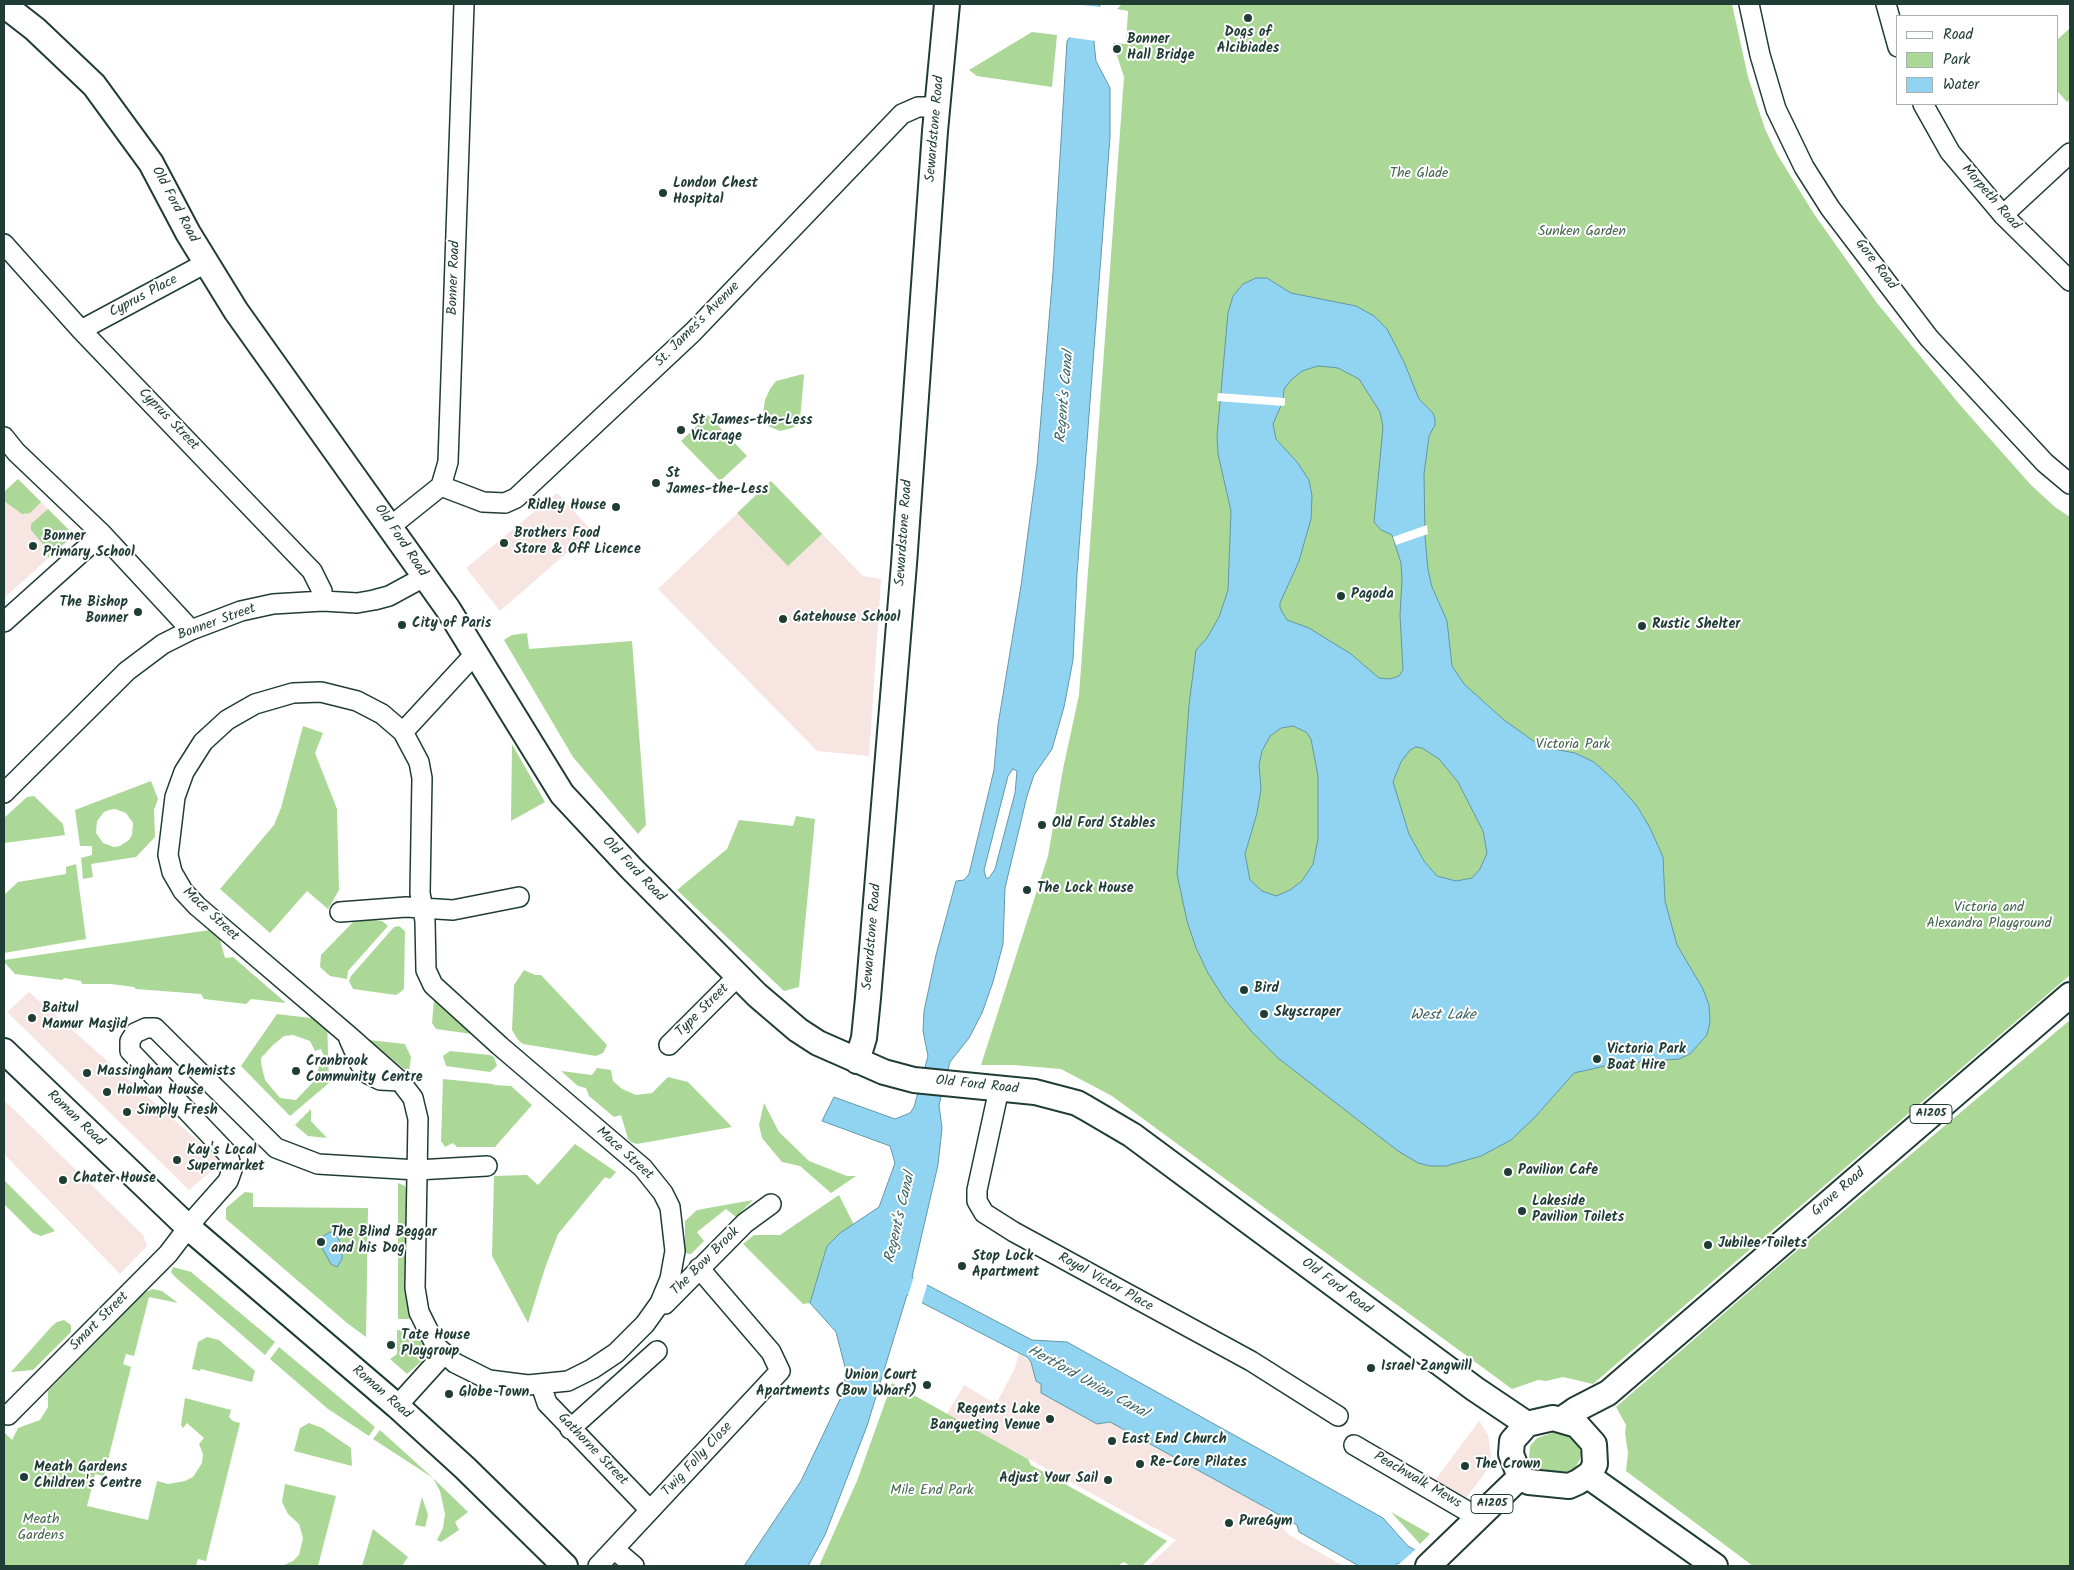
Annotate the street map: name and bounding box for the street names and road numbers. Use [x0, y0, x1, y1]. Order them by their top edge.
street label: Sewardstone Road [923, 75, 949, 183]
street label: Morpeth Road [1957, 162, 2023, 234]
street label: Old Ford Road [147, 164, 201, 246]
street label: Gore Road [1850, 236, 1900, 294]
street label: Bonner Road [445, 240, 465, 316]
street label: Cyprus Place [107, 272, 181, 322]
street label: St. James's Avenue [652, 279, 744, 371]
street label: Cyprus Street [134, 385, 202, 455]
street label: Sewardstone Road [893, 479, 917, 587]
street label: Old Ford Road [370, 502, 430, 580]
street label: Bonner Street [175, 601, 259, 645]
street label: Old Ford Road [598, 834, 668, 906]
street label: Sewardstone Road [860, 883, 886, 991]
street label: Mace Street [178, 885, 242, 945]
street label: Type Street [673, 981, 733, 1041]
street label: Old Ford Road [935, 1073, 1019, 1099]
street label: Roman Road [43, 1087, 107, 1151]
road number: A1205 [1910, 1104, 1952, 1124]
street label: Mace Street [592, 1124, 656, 1184]
street label: Grove Road [1809, 1165, 1869, 1221]
street label: The Bow Brook [668, 1224, 744, 1300]
street label: Royal Victor Place [1055, 1250, 1155, 1316]
street label: Old Ford Road [1298, 1255, 1374, 1319]
street label: Smart Street [67, 1289, 133, 1355]
street label: Roman Road [348, 1363, 414, 1423]
street label: Gathorne Street [553, 1410, 631, 1490]
street label: Twig Folly Close [659, 1419, 737, 1501]
street label: Peachwalk Mews [1370, 1449, 1464, 1513]
road number: A1205 [1471, 1495, 1513, 1514]

